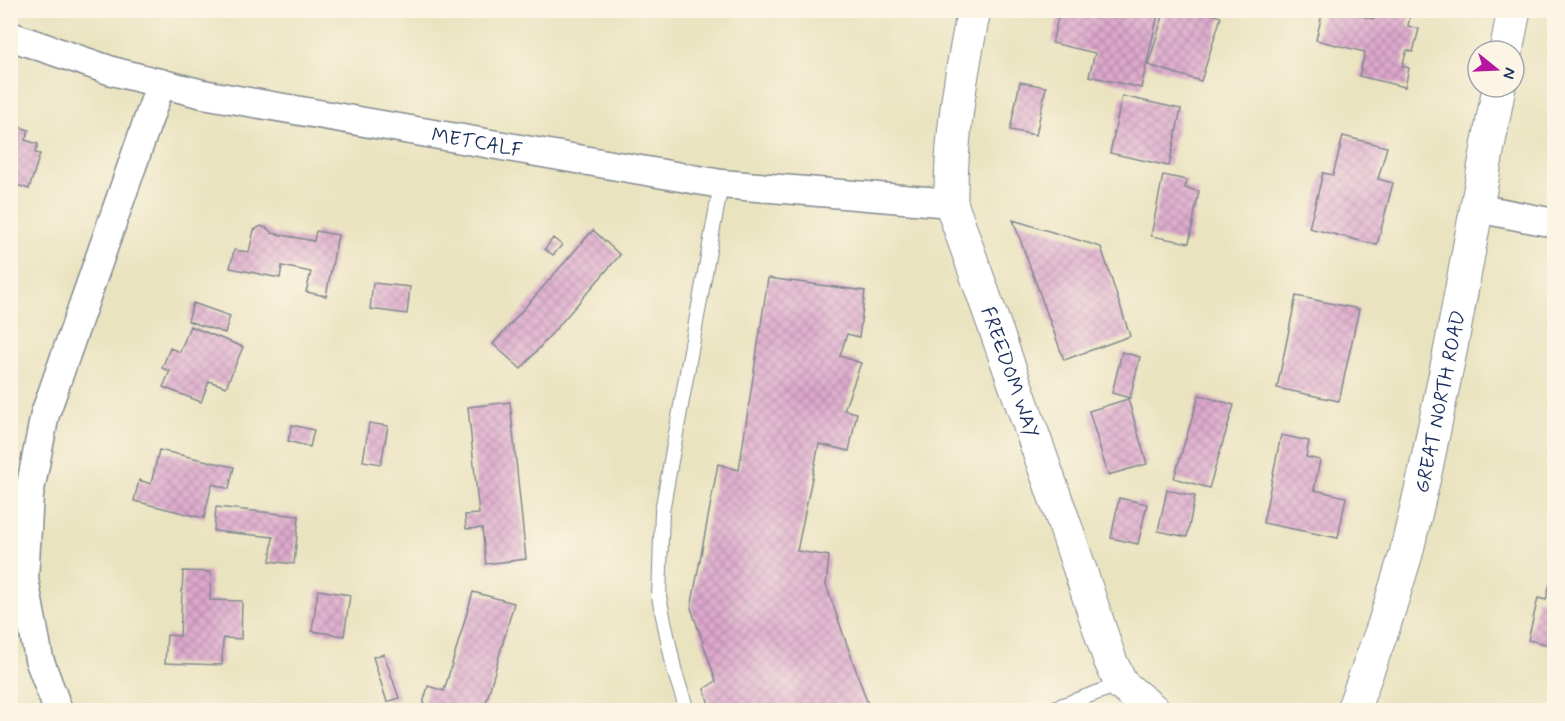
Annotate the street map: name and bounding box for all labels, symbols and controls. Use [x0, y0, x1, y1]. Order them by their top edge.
north arrow [1466, 39, 1526, 99]
text: N [1497, 65, 1520, 81]
street label: METCALF [429, 122, 525, 164]
street label: FREEDOM WAY [974, 303, 1045, 442]
street label: GREAT NORTH ROAD [1409, 308, 1473, 496]

